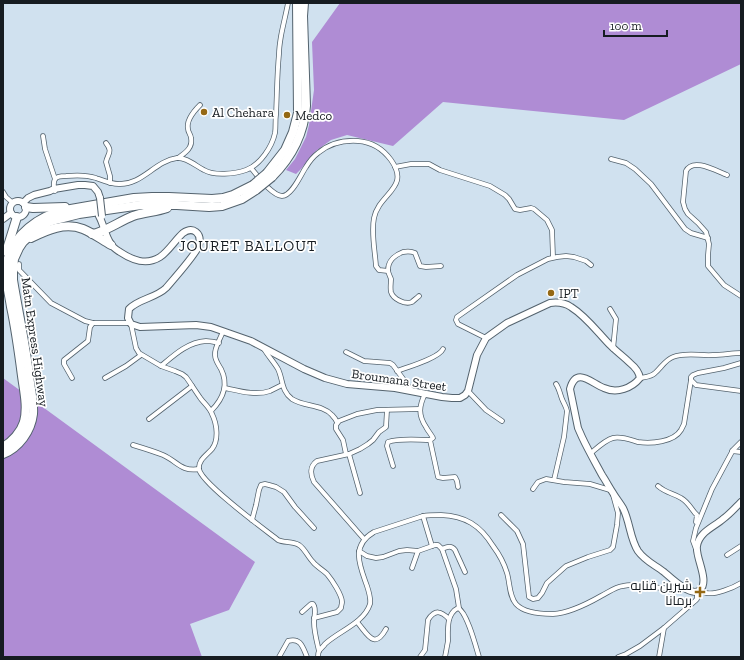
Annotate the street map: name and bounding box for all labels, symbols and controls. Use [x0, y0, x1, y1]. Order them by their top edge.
scale bar [604, 12, 667, 38]
text: 100 m [610, 19, 642, 33]
place label: Al Chehara [212, 105, 275, 120]
marker: Al Chehara [199, 107, 209, 117]
place label: Medco [295, 108, 332, 123]
marker: Medco [282, 110, 292, 120]
district label: JOURET BALLOUT [179, 237, 317, 255]
street label: Matn Express Highway [18, 276, 52, 408]
place label: IPT [559, 286, 579, 301]
marker: IPT [546, 288, 556, 298]
street label: Broumana Street [351, 366, 448, 394]
place label: شيرين قنابه برمانا [630, 578, 692, 608]
marker: شيرين قنابه برمانا [695, 587, 705, 597]

